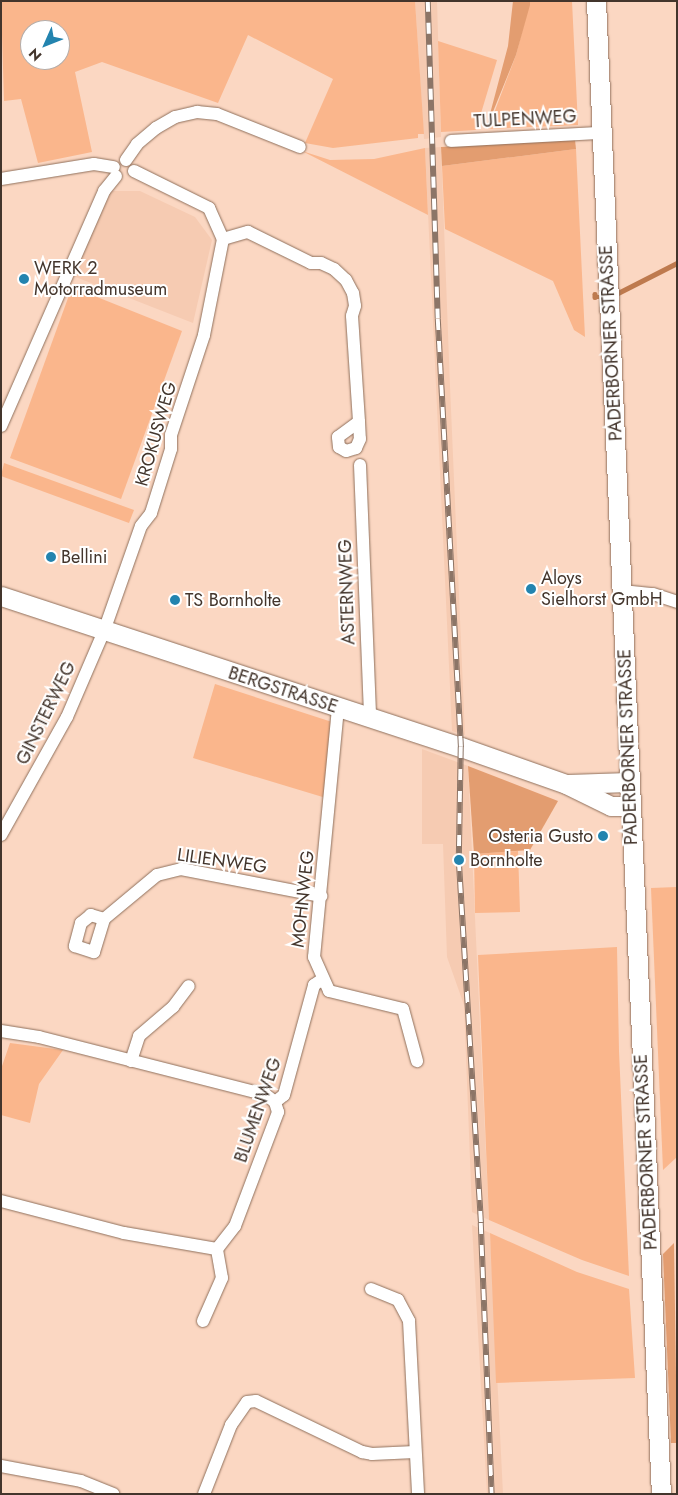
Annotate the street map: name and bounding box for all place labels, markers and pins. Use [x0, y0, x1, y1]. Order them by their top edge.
place label: WERK 2 Motorradmuseum [34, 258, 167, 300]
marker: WERK 2 Motorradmuseum [18, 273, 30, 285]
place label: Bellini [61, 546, 107, 568]
marker: Bellini [45, 551, 57, 563]
place label: Aloys Sielhorst GmbH [541, 568, 662, 610]
marker: Aloys Sielhorst GmbH [525, 583, 537, 595]
place label: TS Bornholte [185, 589, 281, 611]
marker: TS Bornholte [169, 594, 181, 606]
place label: Osteria Gusto [488, 825, 593, 847]
marker: Osteria Gusto [597, 830, 609, 842]
place label: Bornholte [470, 849, 543, 871]
marker: Bornholte [452, 853, 466, 867]

